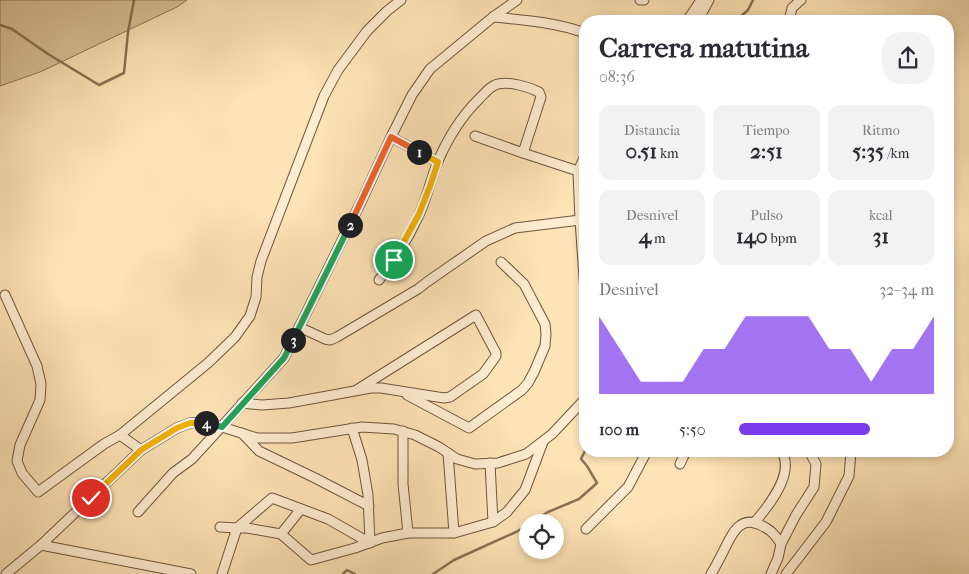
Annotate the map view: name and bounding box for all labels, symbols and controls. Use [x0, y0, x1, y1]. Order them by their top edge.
text: Carrera matutina [599, 31, 809, 64]
button: share [882, 32, 934, 84]
text: 08:36 [599, 67, 635, 86]
text: Distancia [624, 122, 680, 139]
text: Tiempo [743, 122, 790, 139]
text: Ritmo [862, 122, 900, 139]
text: 0.51 [626, 139, 657, 163]
text: 2:51 [750, 139, 783, 163]
text: 5:35 [852, 139, 884, 163]
pin: 1 [406, 140, 432, 164]
text: 1 [417, 144, 422, 161]
text: km [657, 145, 679, 162]
text: /km [884, 145, 909, 162]
text: Desnivel [626, 207, 678, 224]
text: Pulso [750, 207, 783, 224]
text: kcal [869, 207, 893, 224]
pin: 2 [338, 212, 362, 238]
text: 2 [347, 217, 354, 234]
text: 4 [639, 224, 651, 248]
text: 140 [736, 224, 767, 248]
text: 31 [873, 224, 889, 248]
text: m [651, 230, 666, 247]
text: bpm [767, 230, 797, 247]
pin [373, 239, 415, 281]
icon: arrive [380, 246, 408, 274]
text: Desnivel [599, 280, 659, 299]
text: 32–34 m [879, 280, 934, 299]
pin: 3 [280, 328, 306, 352]
text: 3 [291, 332, 296, 349]
pin: 4 [194, 410, 218, 436]
text: 4 [202, 415, 211, 432]
text: 100 m [599, 420, 639, 439]
text: 5:50 [679, 420, 705, 439]
pin [70, 477, 112, 519]
icon: check [77, 484, 105, 512]
map controls [519, 514, 564, 559]
button: locate [519, 514, 564, 559]

